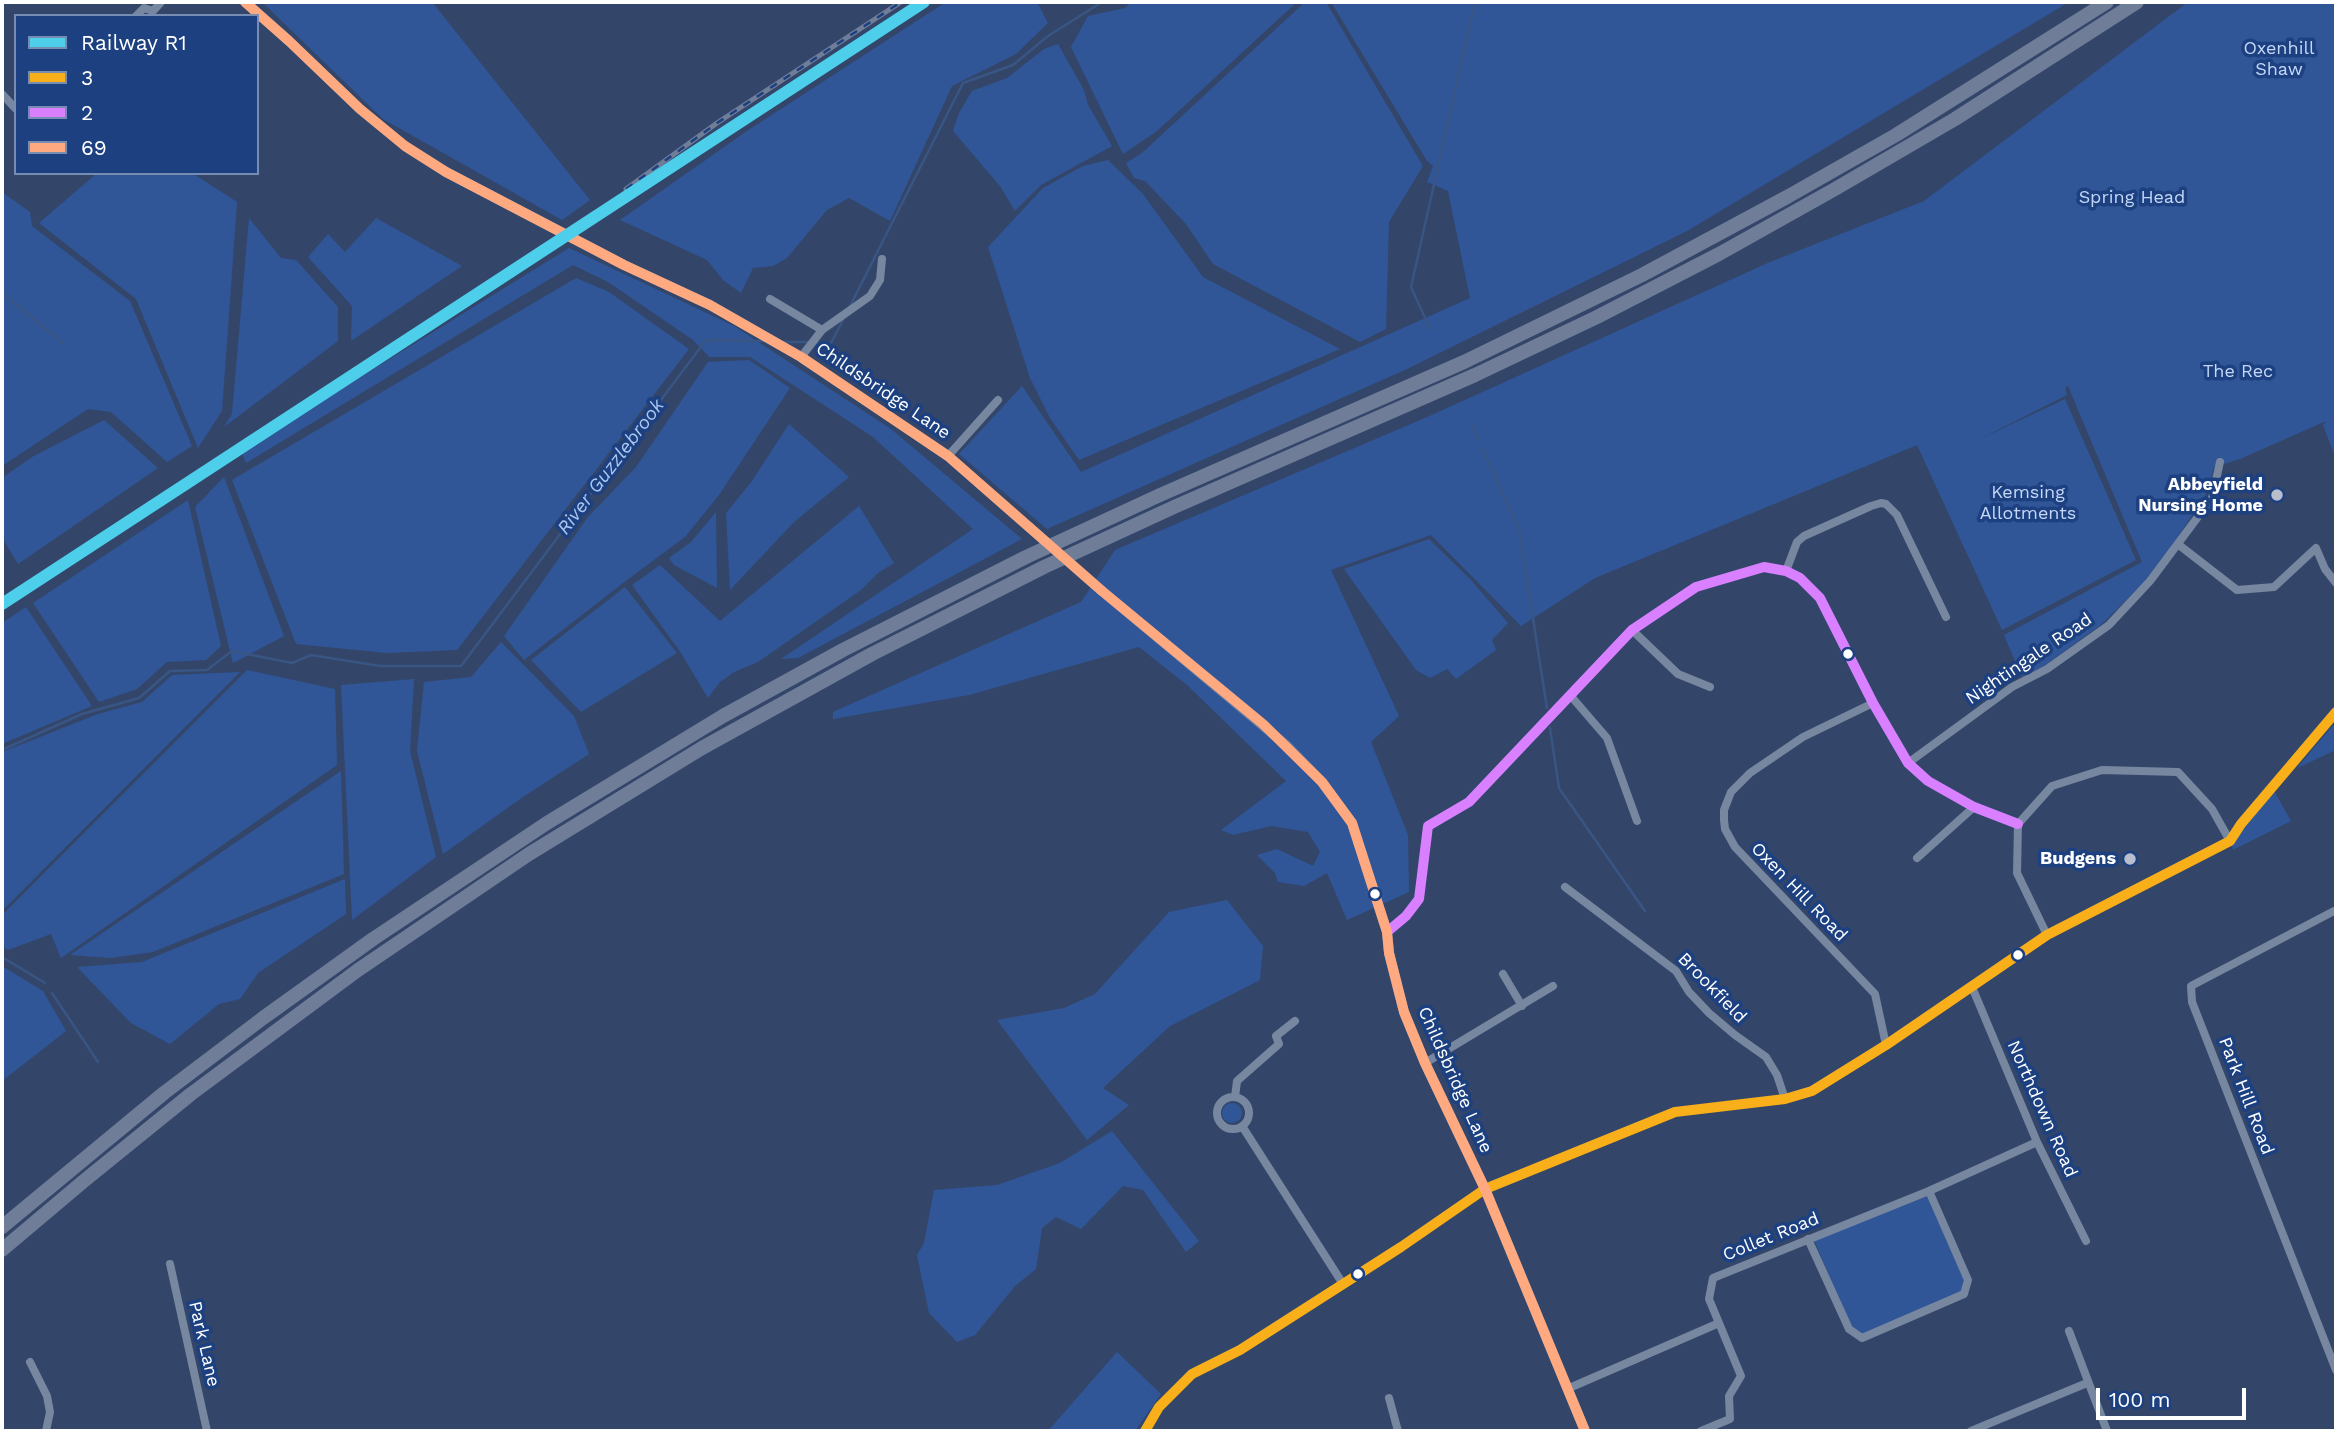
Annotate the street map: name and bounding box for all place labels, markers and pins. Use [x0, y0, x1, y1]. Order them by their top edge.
place label: Abbeyfield Nursing Home [2138, 474, 2263, 516]
marker: Abbeyfield Nursing Home [2269, 487, 2285, 503]
unlabelled marker [1841, 647, 1855, 661]
place label: Budgens [2040, 848, 2116, 870]
marker: Budgens [2122, 851, 2138, 867]
unlabelled marker [1368, 887, 1382, 901]
unlabelled marker [2011, 948, 2025, 962]
unlabelled marker [1351, 1267, 1365, 1281]

